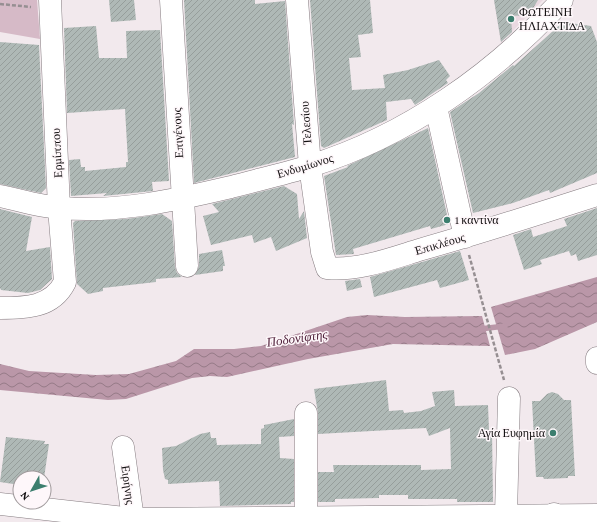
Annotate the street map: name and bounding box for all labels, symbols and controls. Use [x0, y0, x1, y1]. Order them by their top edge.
place label: ΦΩΤΕΙΝΗ ΗΛΙΑΧΤΙΔΑ [519, 5, 586, 33]
marker: ΦΩΤΕΙΝΗ ΗΛΙΑΧΤΙΔΑ [506, 14, 516, 24]
street label: Τελεσίου [297, 100, 315, 145]
street label: Επιγένους [170, 107, 186, 159]
street label: Ερμίππου [49, 128, 65, 178]
street label: Ενδυμίωνος [275, 151, 335, 181]
place label: 1 καντίνα [455, 213, 499, 227]
marker: 1 καντίνα [442, 215, 452, 225]
street label: Επικλέους [413, 230, 467, 258]
water label: Ποδονίφτης [265, 326, 329, 350]
place label: Αγία Ευφημία [478, 426, 546, 440]
marker: Αγία Ευφημία [548, 428, 558, 438]
street label: Ειρήνης [118, 465, 138, 506]
north arrow [12, 470, 52, 510]
text: N [17, 489, 31, 503]

